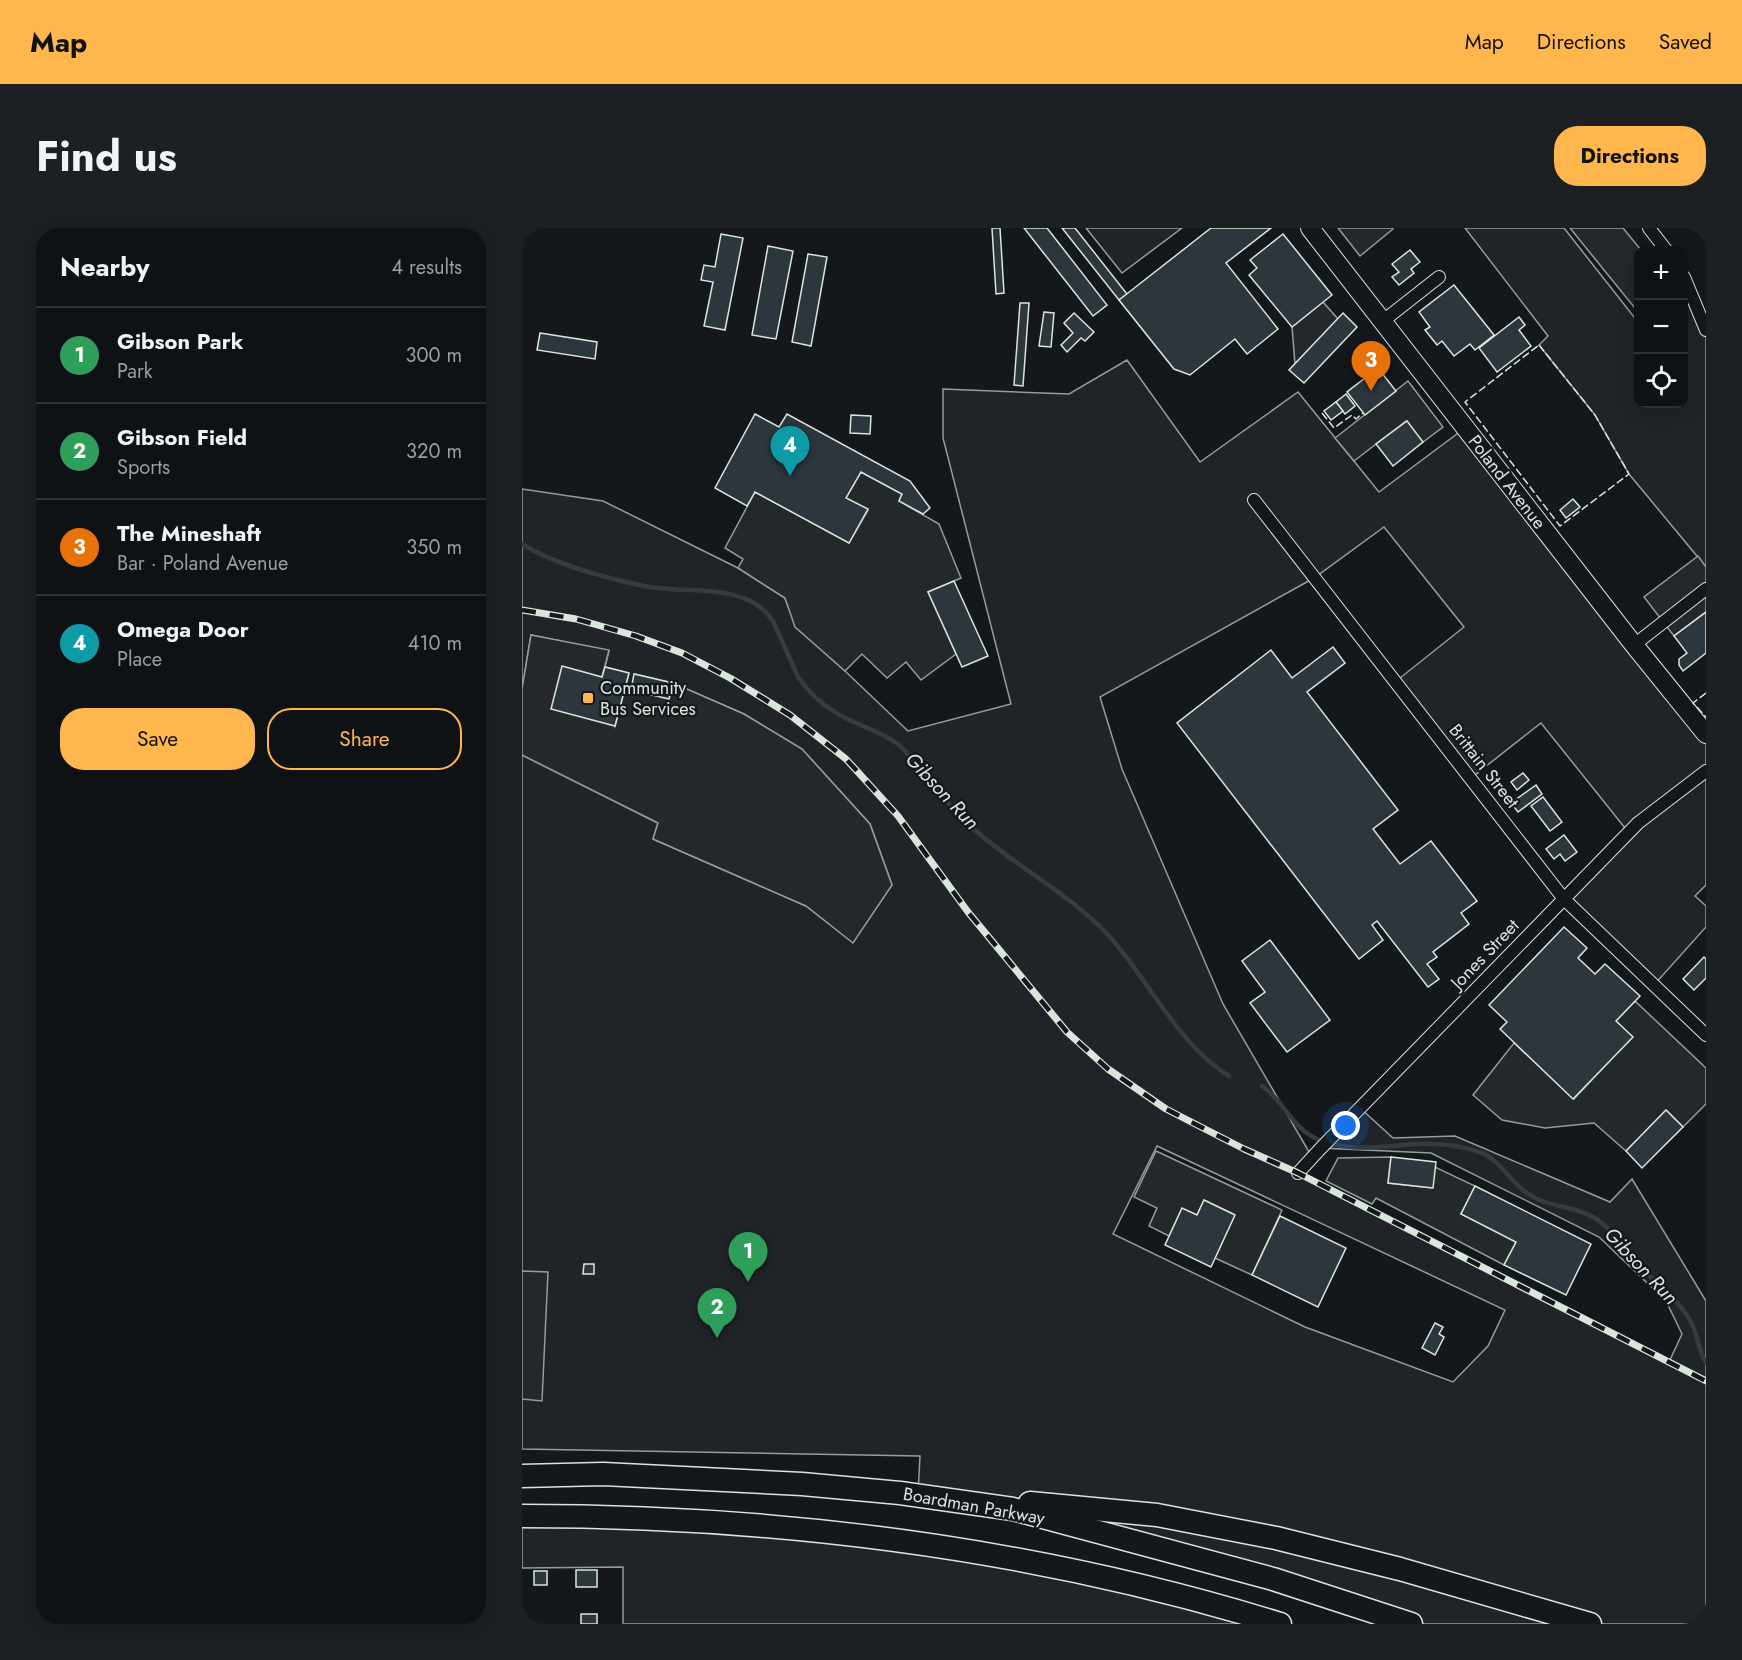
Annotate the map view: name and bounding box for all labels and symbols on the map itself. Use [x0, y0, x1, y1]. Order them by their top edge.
pin: 3 [1352, 342, 1390, 391]
pin: 4 [770, 426, 810, 476]
street label: Poland Avenue [1462, 429, 1552, 535]
place label: Community Bus Services [600, 675, 696, 722]
marker: Community Bus Services [581, 691, 595, 705]
street label: Brittain Street [1443, 718, 1526, 814]
water label: Gibson Run [898, 746, 986, 836]
street label: Jones Street [1444, 913, 1526, 996]
your location [1331, 1111, 1360, 1140]
water label: Gibson Run [1597, 1221, 1685, 1311]
pin: 1 [728, 1232, 768, 1282]
pin: 2 [698, 1288, 736, 1338]
street label: Boardman Parkway [901, 1481, 1047, 1531]

